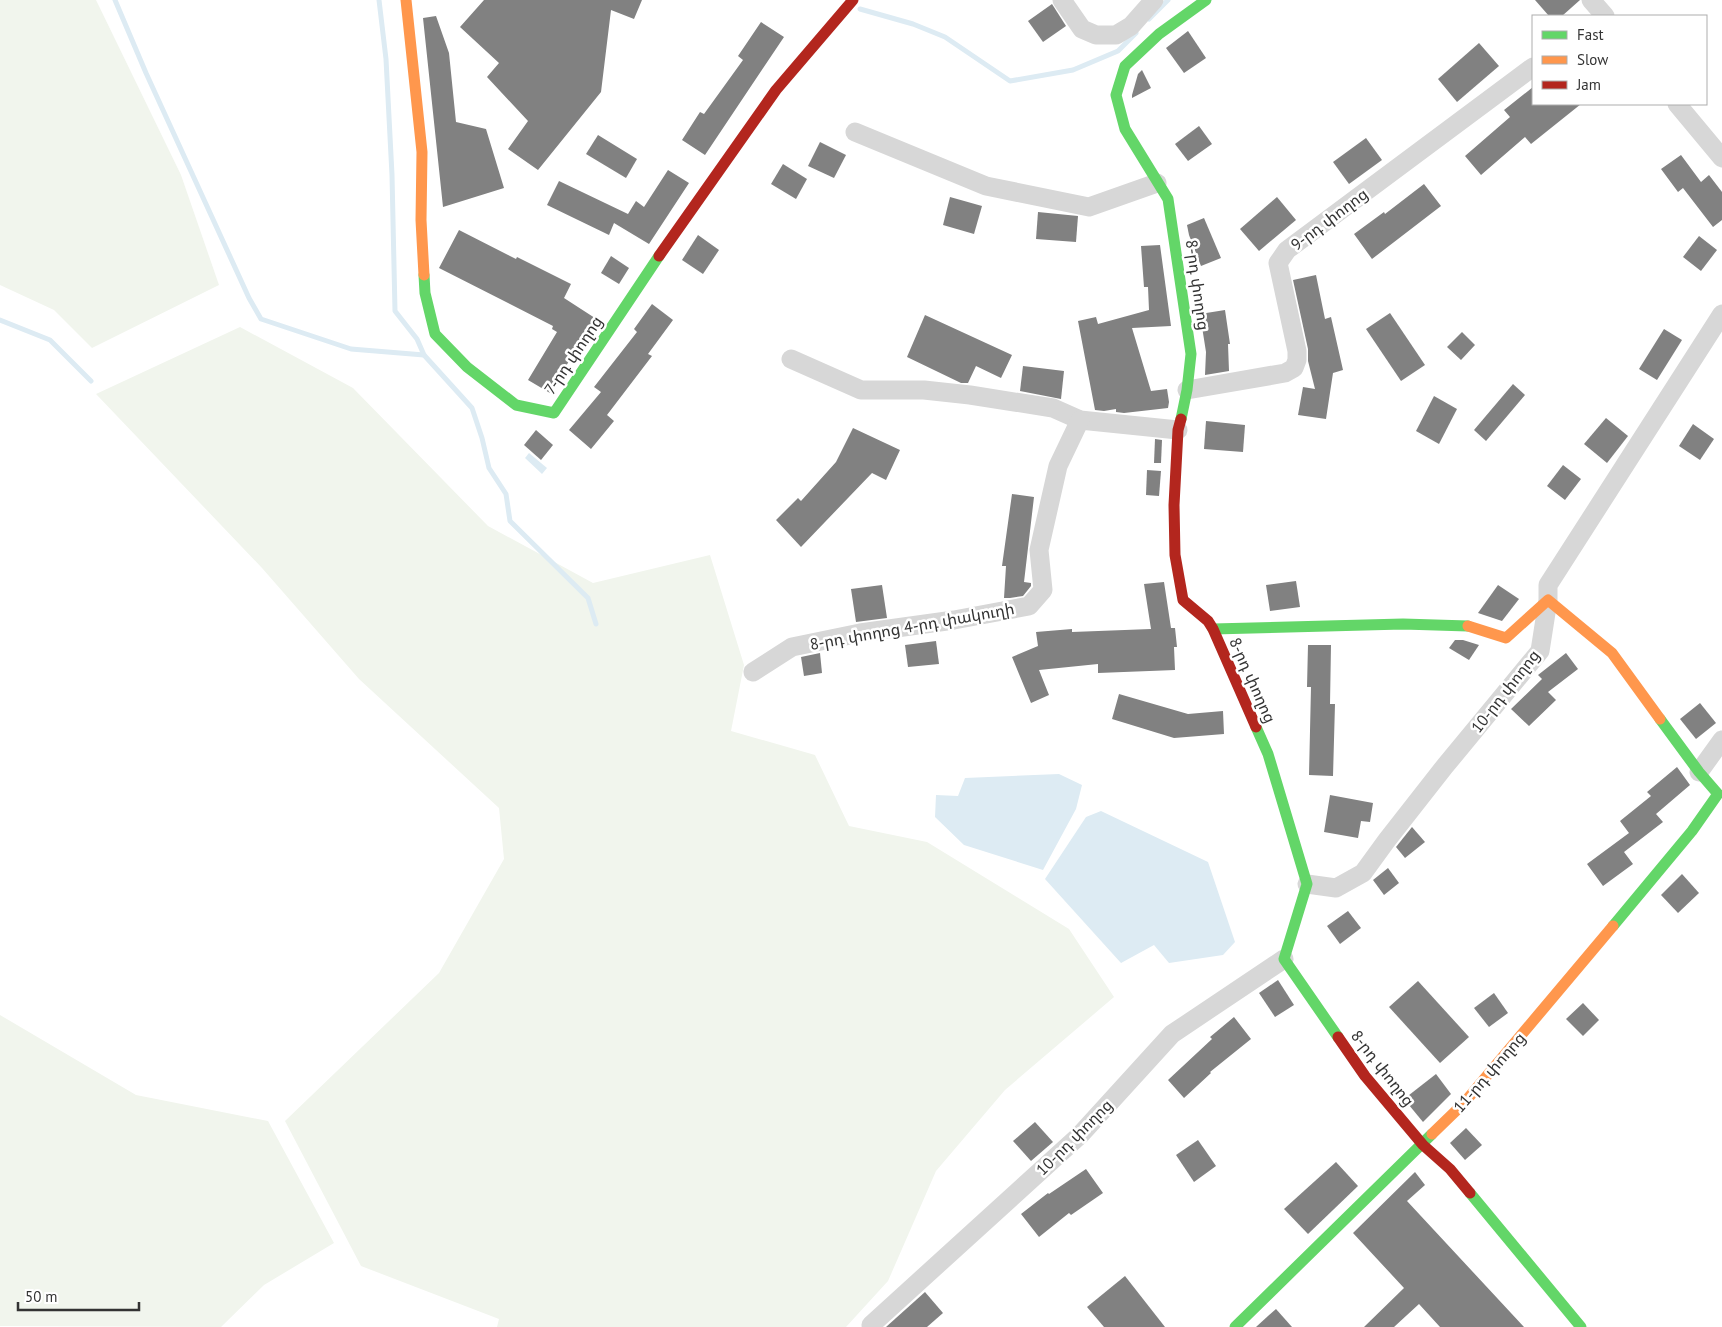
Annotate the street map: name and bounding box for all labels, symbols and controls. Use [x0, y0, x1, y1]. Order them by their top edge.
legend [1532, 15, 1707, 105]
text: Fast [1577, 25, 1604, 44]
text: Slow [1577, 50, 1608, 69]
text: Jam [1576, 75, 1601, 94]
street label: 9-րդ փողոց [1287, 184, 1371, 254]
street label: 8-րդ փողոց [1182, 238, 1214, 332]
street label: 7-րդ փողոց [539, 312, 607, 398]
street label: 8-րդ փողոց 4-րդ փակուղի [808, 598, 1016, 654]
street label: 8-րդ փողոց [1225, 634, 1281, 726]
street label: 10-րդ փողոց [1466, 645, 1544, 737]
street label: 8-րդ փողոց [1347, 1026, 1419, 1110]
street label: 11-րդ փողոց [1449, 1028, 1529, 1116]
street label: 10-րդ փողոց [1032, 1095, 1116, 1179]
scale bar [18, 1280, 139, 1312]
text: 50 m [25, 1287, 58, 1306]

